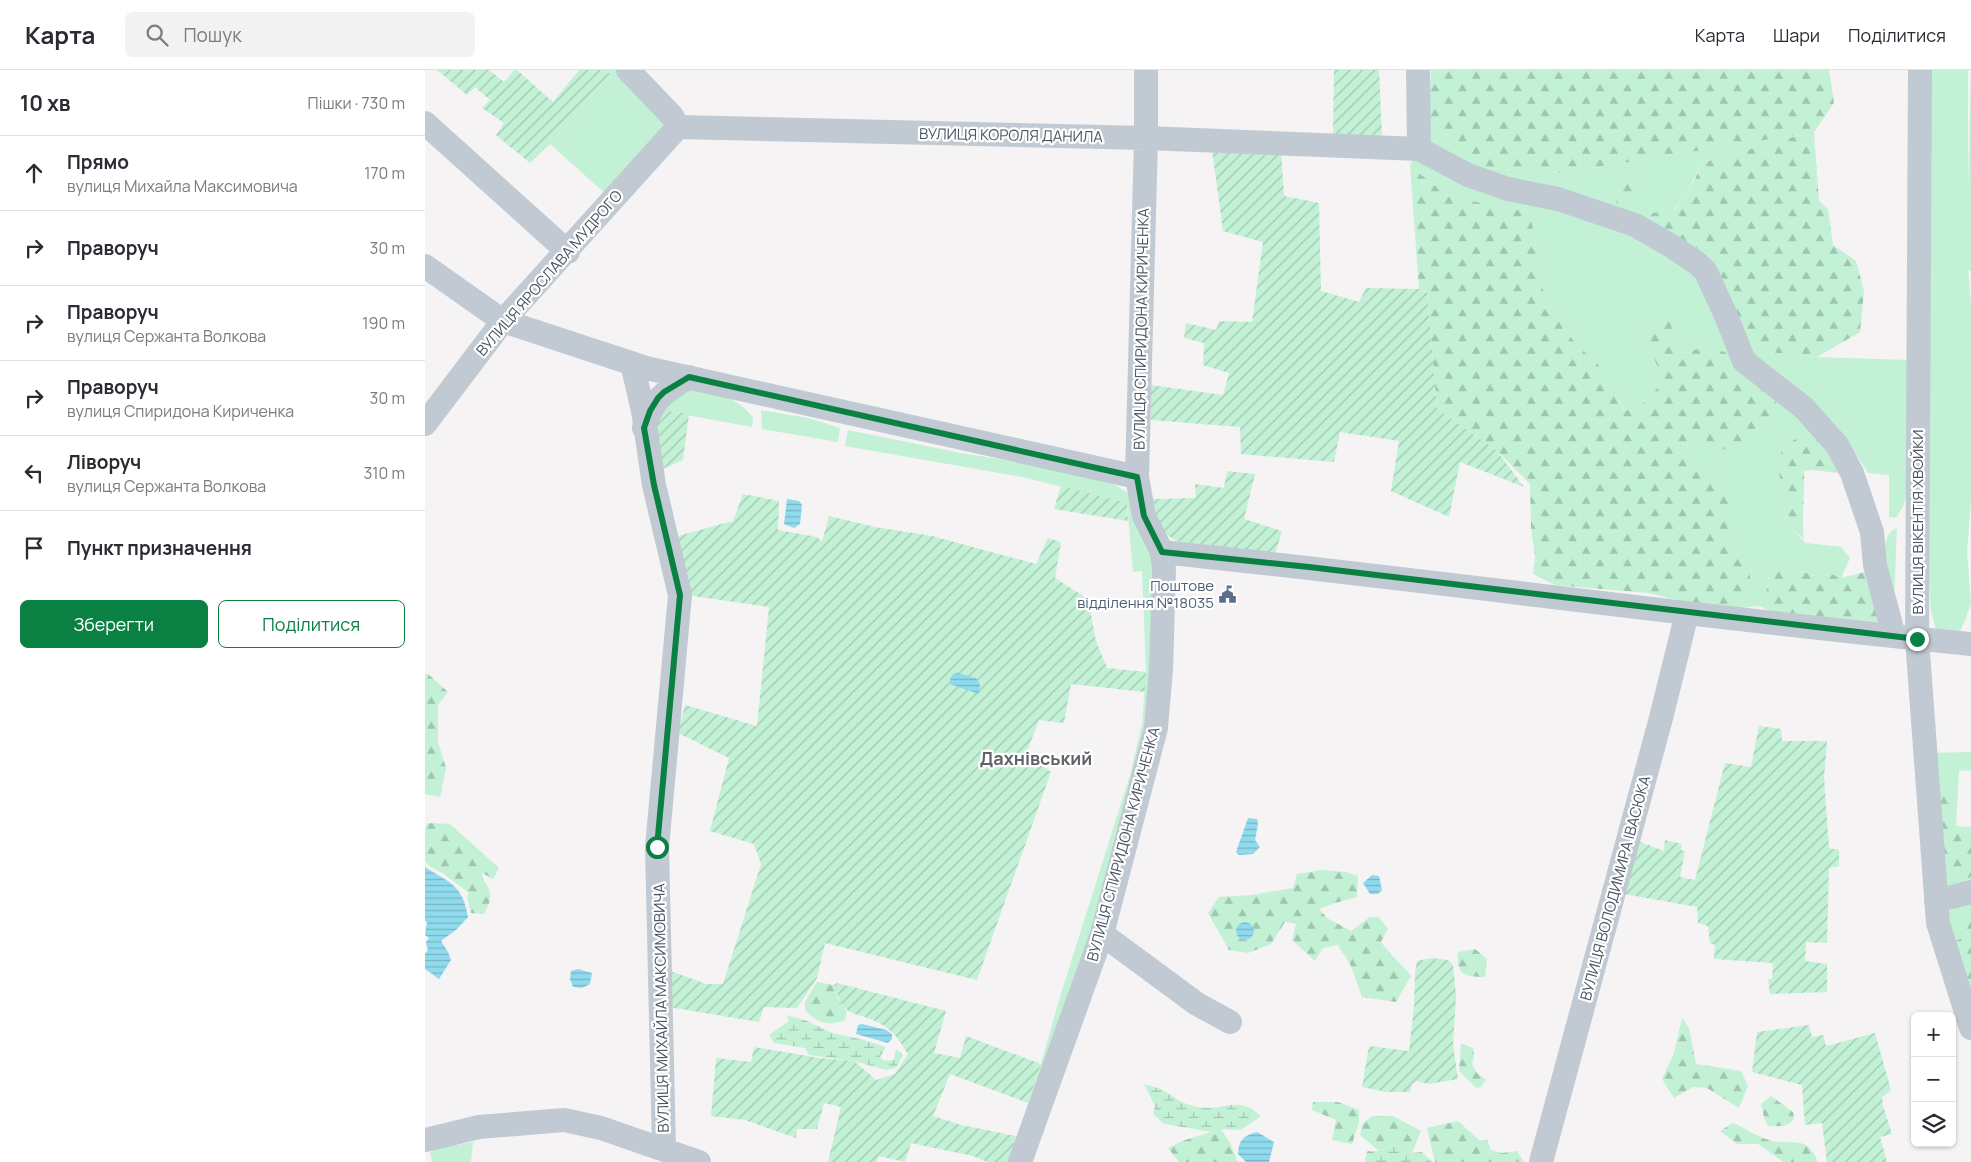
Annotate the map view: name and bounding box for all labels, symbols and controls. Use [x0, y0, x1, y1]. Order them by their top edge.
search box [125, 12, 475, 57]
text: Карта [25, 18, 95, 51]
icon: search [143, 21, 171, 49]
text: Пошук [183, 22, 242, 48]
text: Карта [1695, 23, 1745, 47]
text: Шари [1773, 23, 1820, 47]
text: Поділитися [1848, 23, 1946, 47]
text: 10 хв [20, 89, 71, 117]
text: Пішки · 730 m [308, 92, 405, 114]
street label: ВУЛИЦЯ КОРОЛЯ ДАНИЛА [919, 123, 1104, 147]
text: Прямо [67, 149, 129, 175]
icon: ahead [20, 159, 48, 187]
text: 170 m [364, 162, 405, 184]
text: вулиця Михайла Максимовича [67, 175, 298, 197]
street label: ВУЛИЦЯ ЯРОСЛАВА МУДРОГО [471, 186, 627, 360]
street label: ВУЛИЦЯ СПИРИДОНА КИРИЧЕНКА [1128, 207, 1154, 450]
icon: right [20, 234, 48, 262]
text: Праворуч [67, 235, 159, 261]
text: 30 m [370, 237, 405, 259]
text: Праворуч [67, 299, 159, 325]
icon: right [20, 309, 48, 337]
text: 190 m [362, 312, 405, 334]
text: вулиця Сержанта Волкова [67, 325, 266, 347]
text: Праворуч [67, 374, 159, 400]
icon: right [20, 384, 48, 412]
text: 30 m [370, 387, 405, 409]
text: вулиця Спиридона Кириченка [67, 400, 294, 422]
street label: ВУЛИЦЯ ВІКЕНТІЯ ХВОЙКИ [1907, 430, 1928, 614]
text: Ліворуч [67, 449, 141, 475]
icon: left [20, 459, 48, 487]
text: 310 m [363, 462, 405, 484]
text: вулиця Сержанта Волкова [67, 475, 266, 497]
icon: arrive [20, 534, 48, 562]
text: Пункт призначення [67, 535, 252, 561]
place label: Поштове відділення №18035 [1077, 575, 1214, 613]
public building icon: Поштове відділення №18035 [1218, 584, 1238, 604]
button: Зберегти [20, 600, 208, 648]
button: Поділитися [218, 600, 405, 648]
route end [1906, 628, 1929, 651]
street label: ВУЛИЦЯ СПИРИДОНА КИРИЧЕНКА [1082, 724, 1165, 964]
district label: Дахнівський [980, 746, 1092, 770]
street label: ВУЛИЦЯ ВОЛОДИМИРА ІВАСЮКА [1575, 773, 1655, 1003]
route start [646, 836, 669, 859]
street label: ВУЛИЦЯ МИХАЙЛА МАКСИМОВИЧА [648, 883, 674, 1133]
map controls [1911, 1012, 1956, 1147]
button: + [1911, 1012, 1956, 1057]
button: − [1911, 1057, 1956, 1102]
button: layers [1911, 1102, 1956, 1147]

